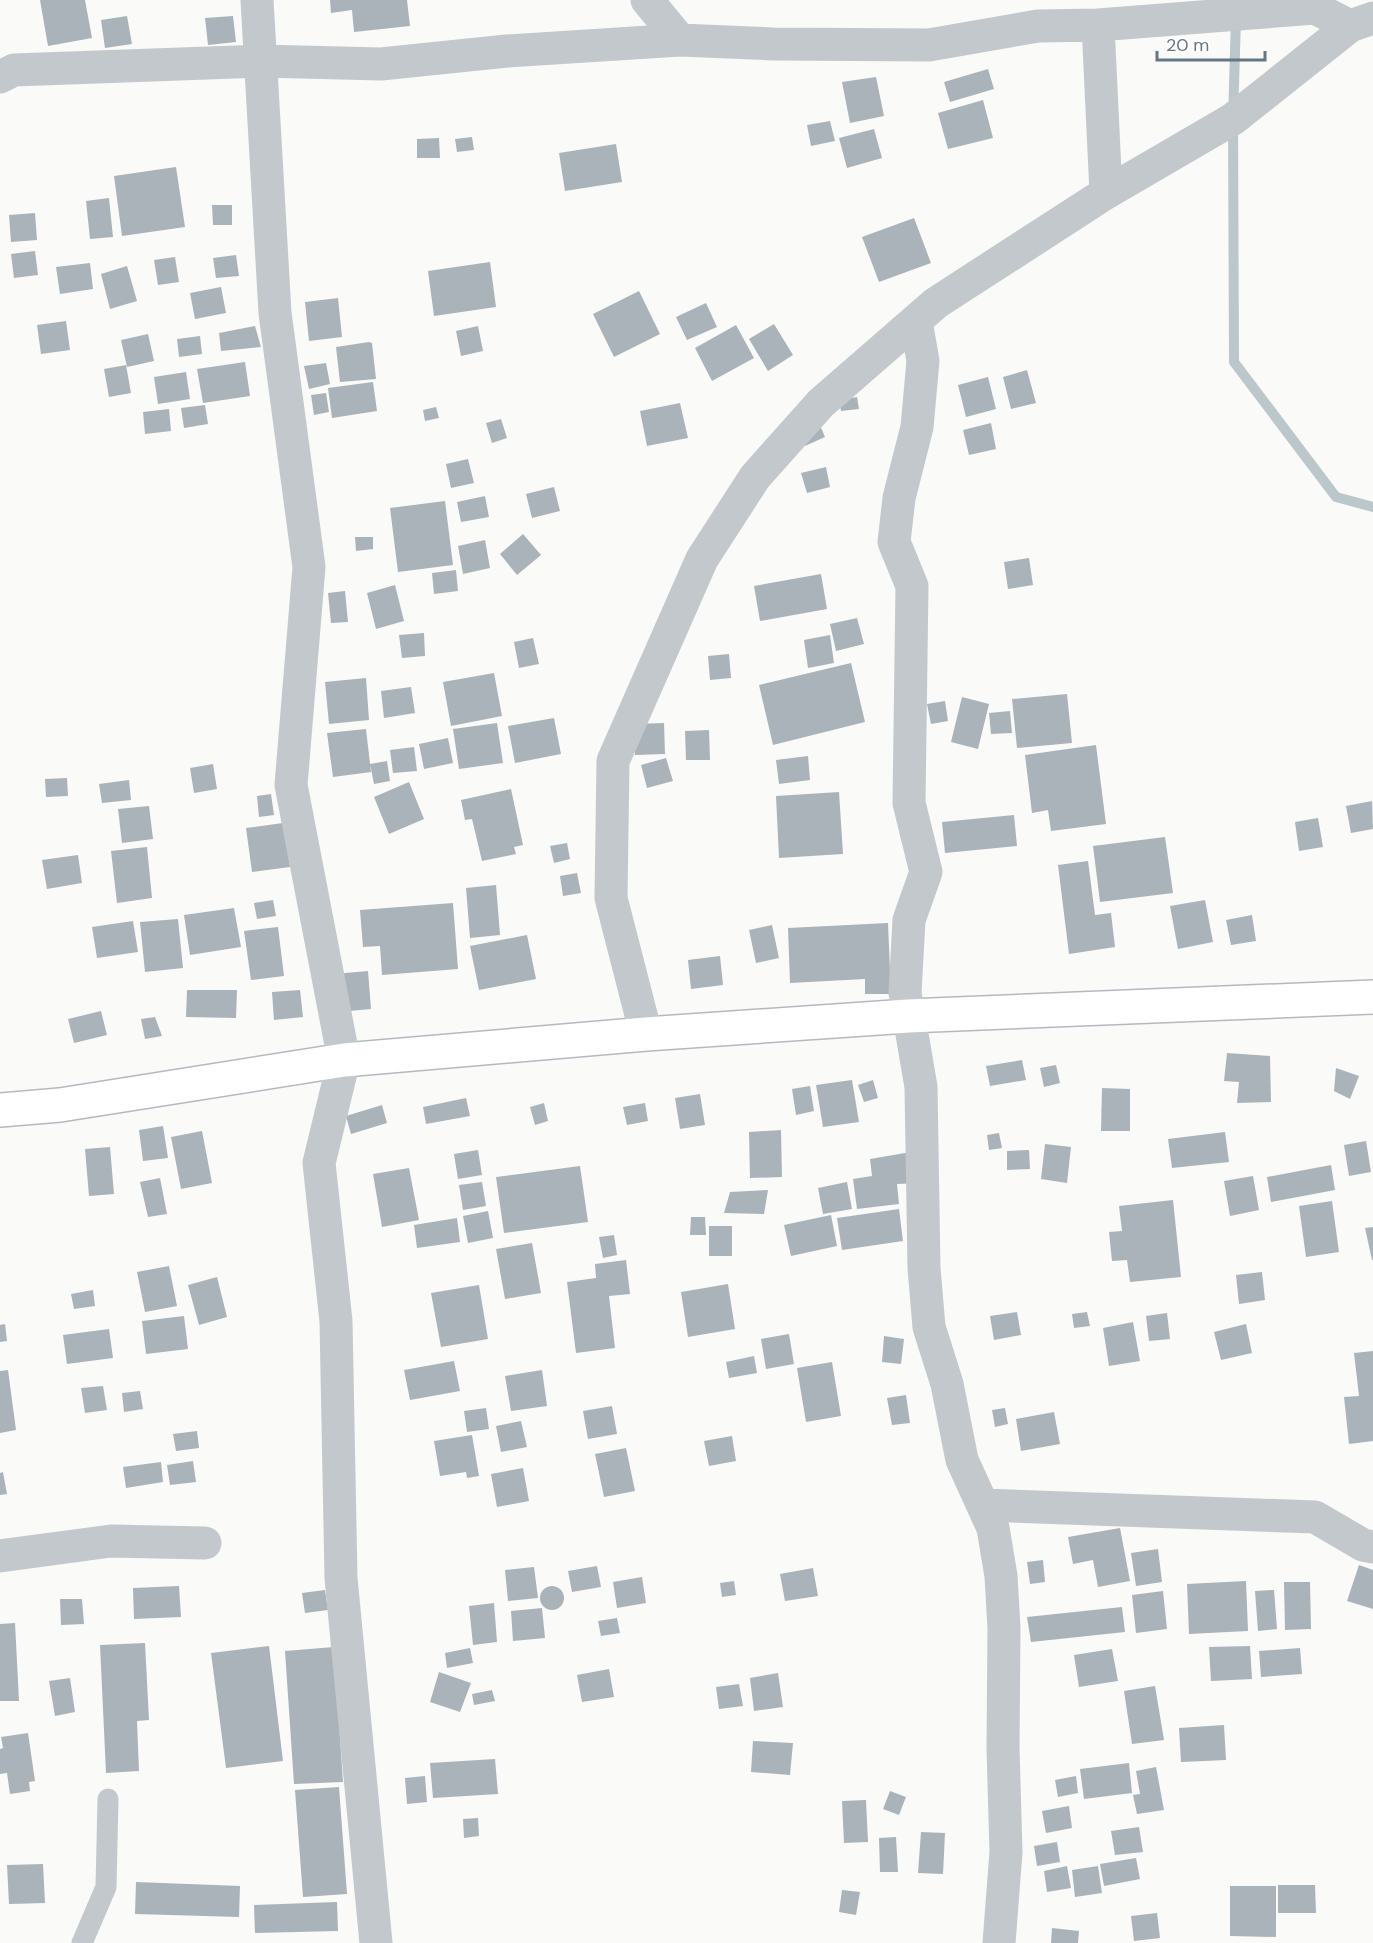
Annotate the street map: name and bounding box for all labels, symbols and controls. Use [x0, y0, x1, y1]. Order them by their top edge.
scale bar [1157, 24, 1265, 62]
text: 20 m [1166, 33, 1209, 57]

